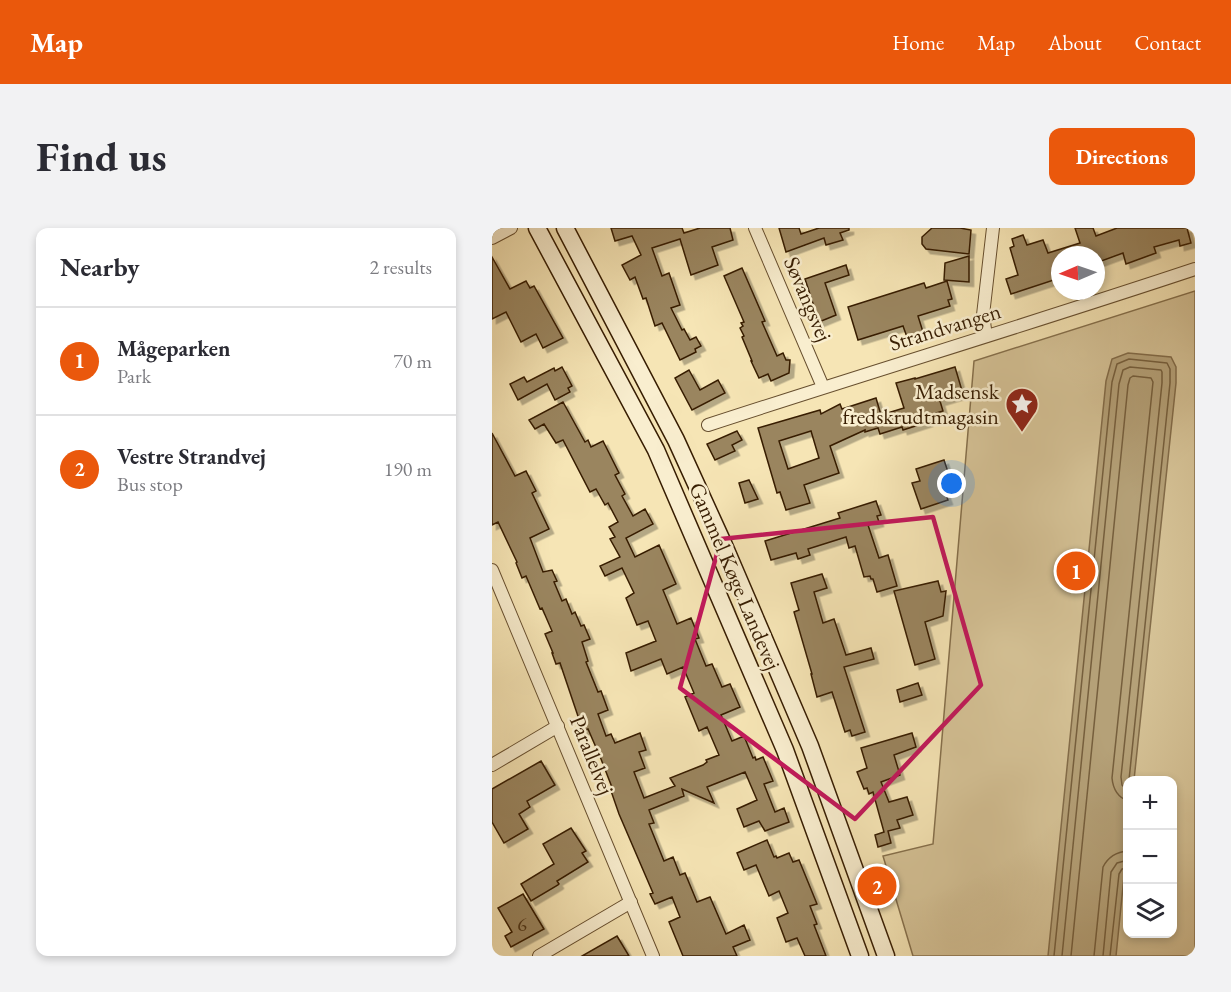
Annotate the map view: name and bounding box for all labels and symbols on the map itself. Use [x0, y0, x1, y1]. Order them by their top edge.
north arrow [1051, 246, 1105, 300]
street label: Søvangsvej [777, 252, 839, 346]
street label: Strandvangen [886, 296, 1005, 358]
place label: Madsensk fredskrudtmagasin [842, 377, 1000, 431]
place icon: Madsensk fredskrudtmagasin [1004, 386, 1040, 433]
your location [937, 469, 966, 498]
street label: Gammel Køge Landevej [682, 478, 788, 674]
pin: 1 [1056, 548, 1096, 594]
street label: Parallelvej [563, 711, 621, 799]
pin: 2 [858, 864, 896, 908]
house number: 6 [517, 911, 527, 937]

